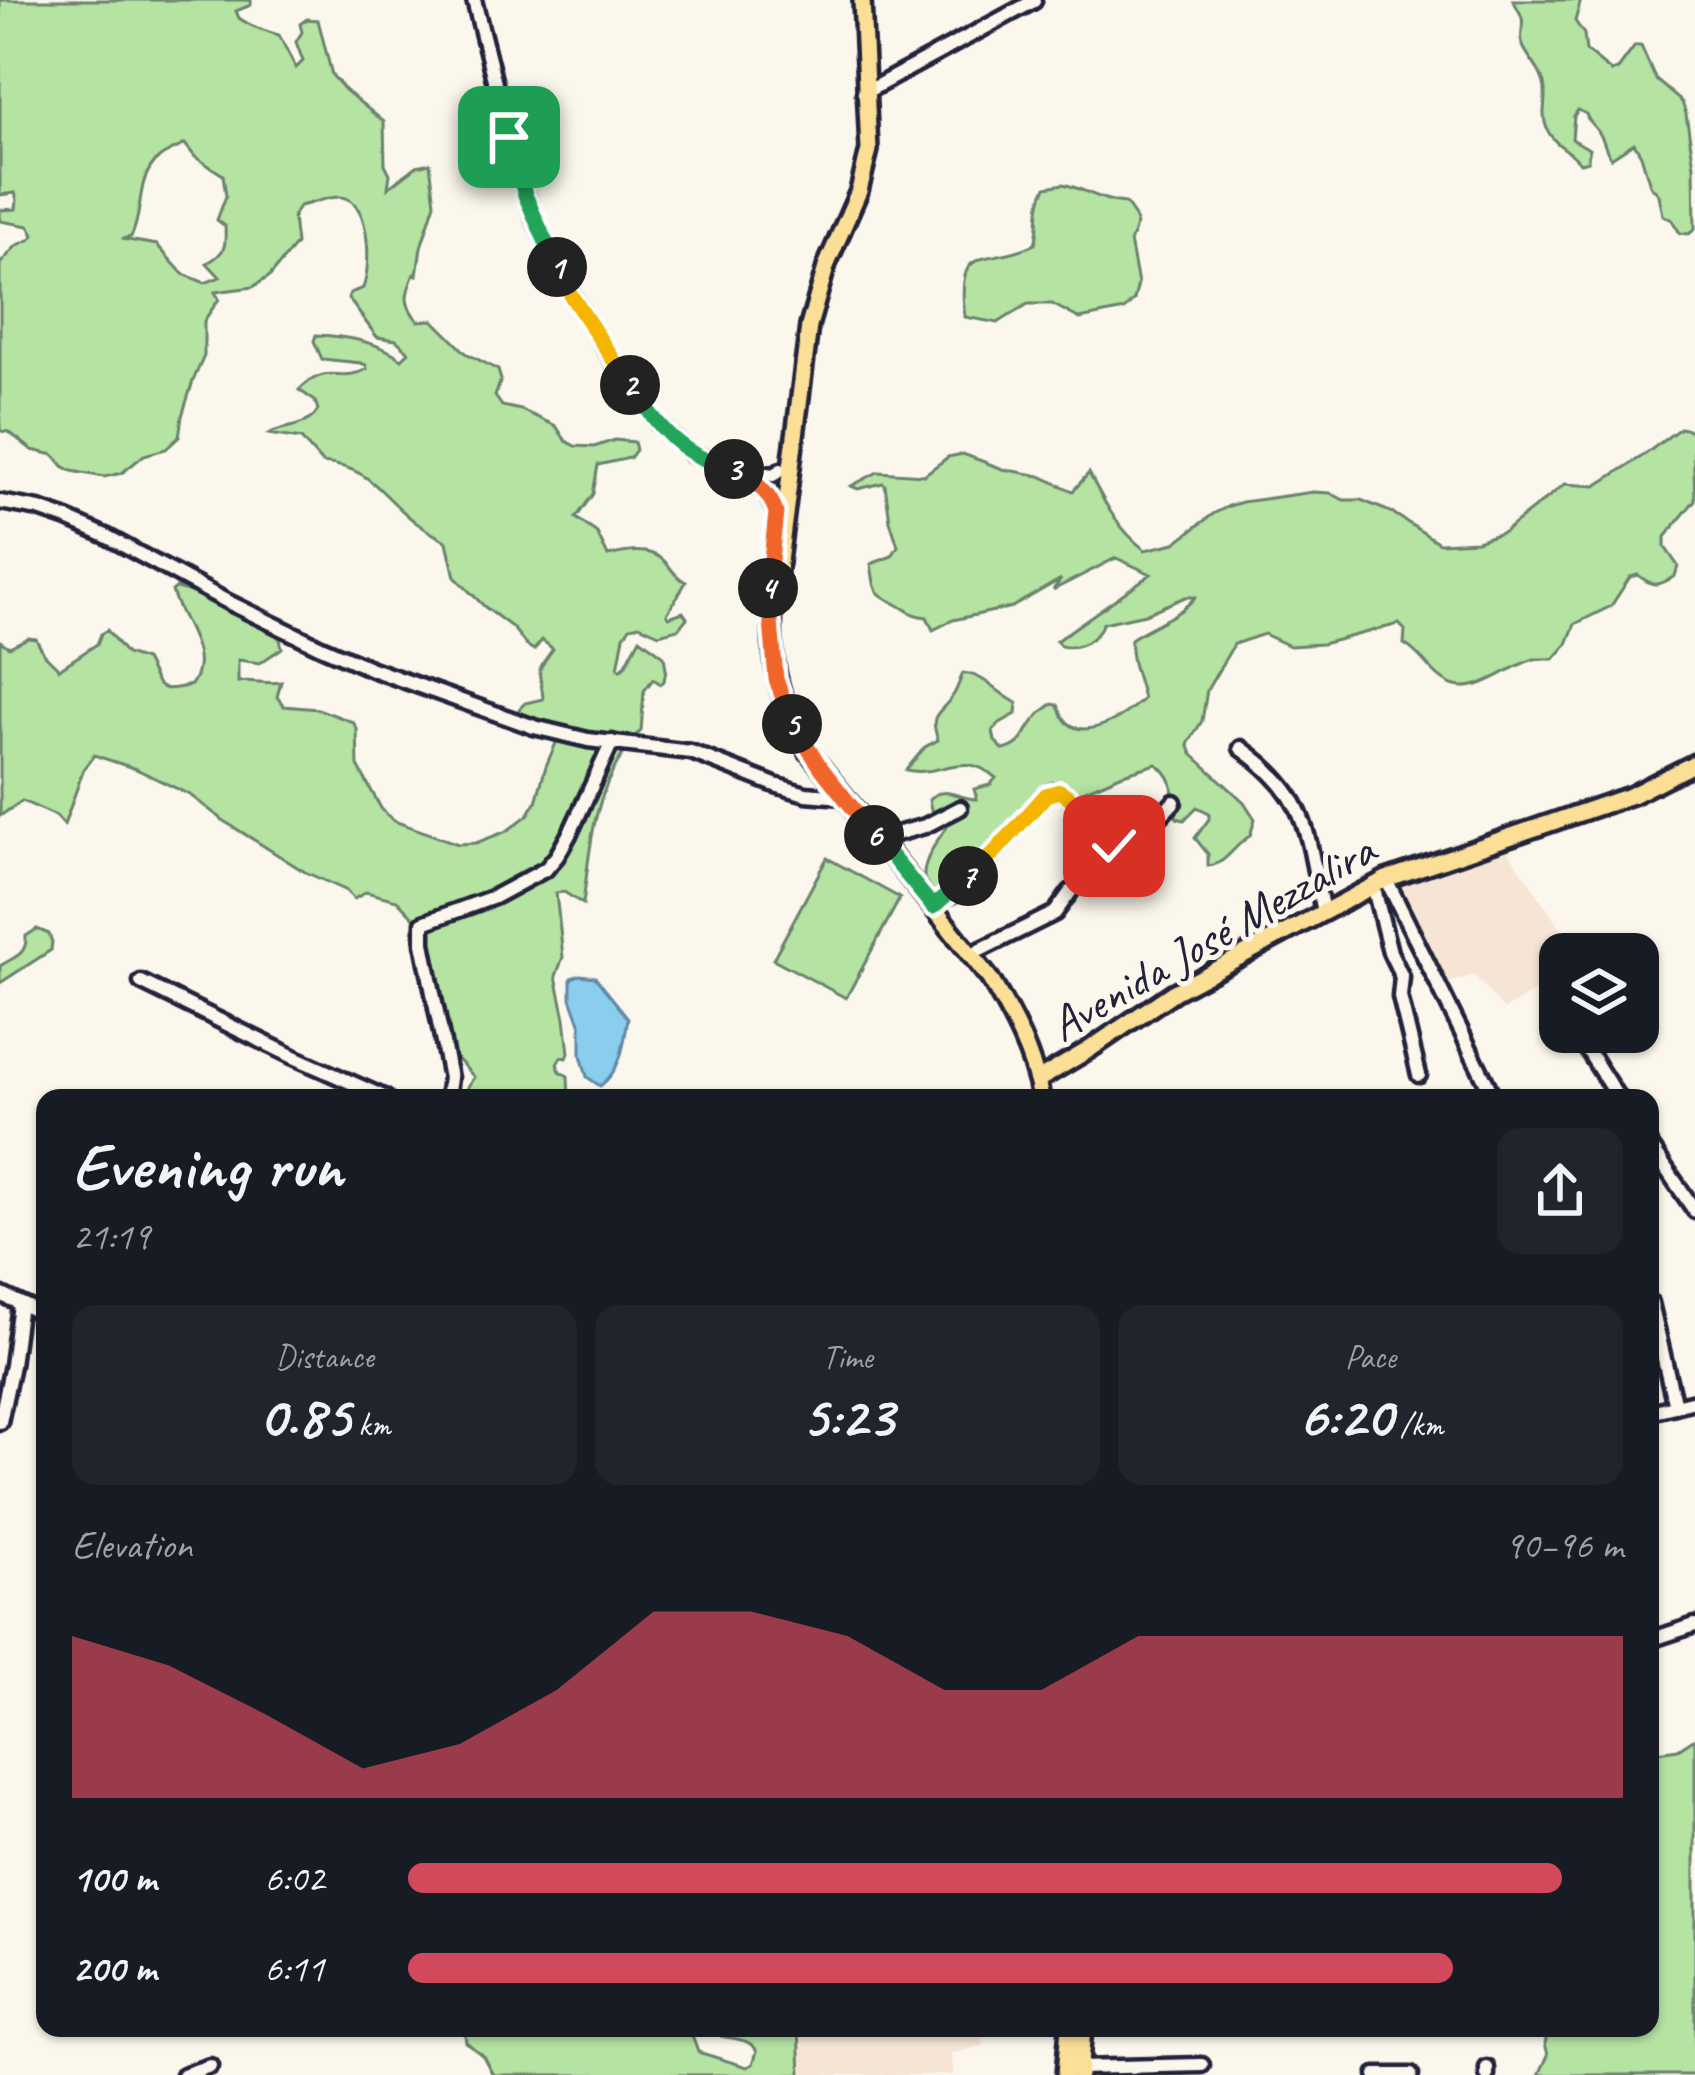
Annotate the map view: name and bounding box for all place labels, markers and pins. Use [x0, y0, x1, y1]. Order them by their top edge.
pin [458, 86, 560, 188]
pin: 1 [527, 237, 587, 297]
pin: 2 [600, 355, 660, 415]
pin: 3 [704, 439, 764, 499]
pin: 4 [738, 558, 798, 618]
pin: 5 [762, 694, 822, 754]
pin [1063, 795, 1165, 897]
pin: 6 [844, 805, 904, 865]
pin: 7 [938, 846, 998, 906]

